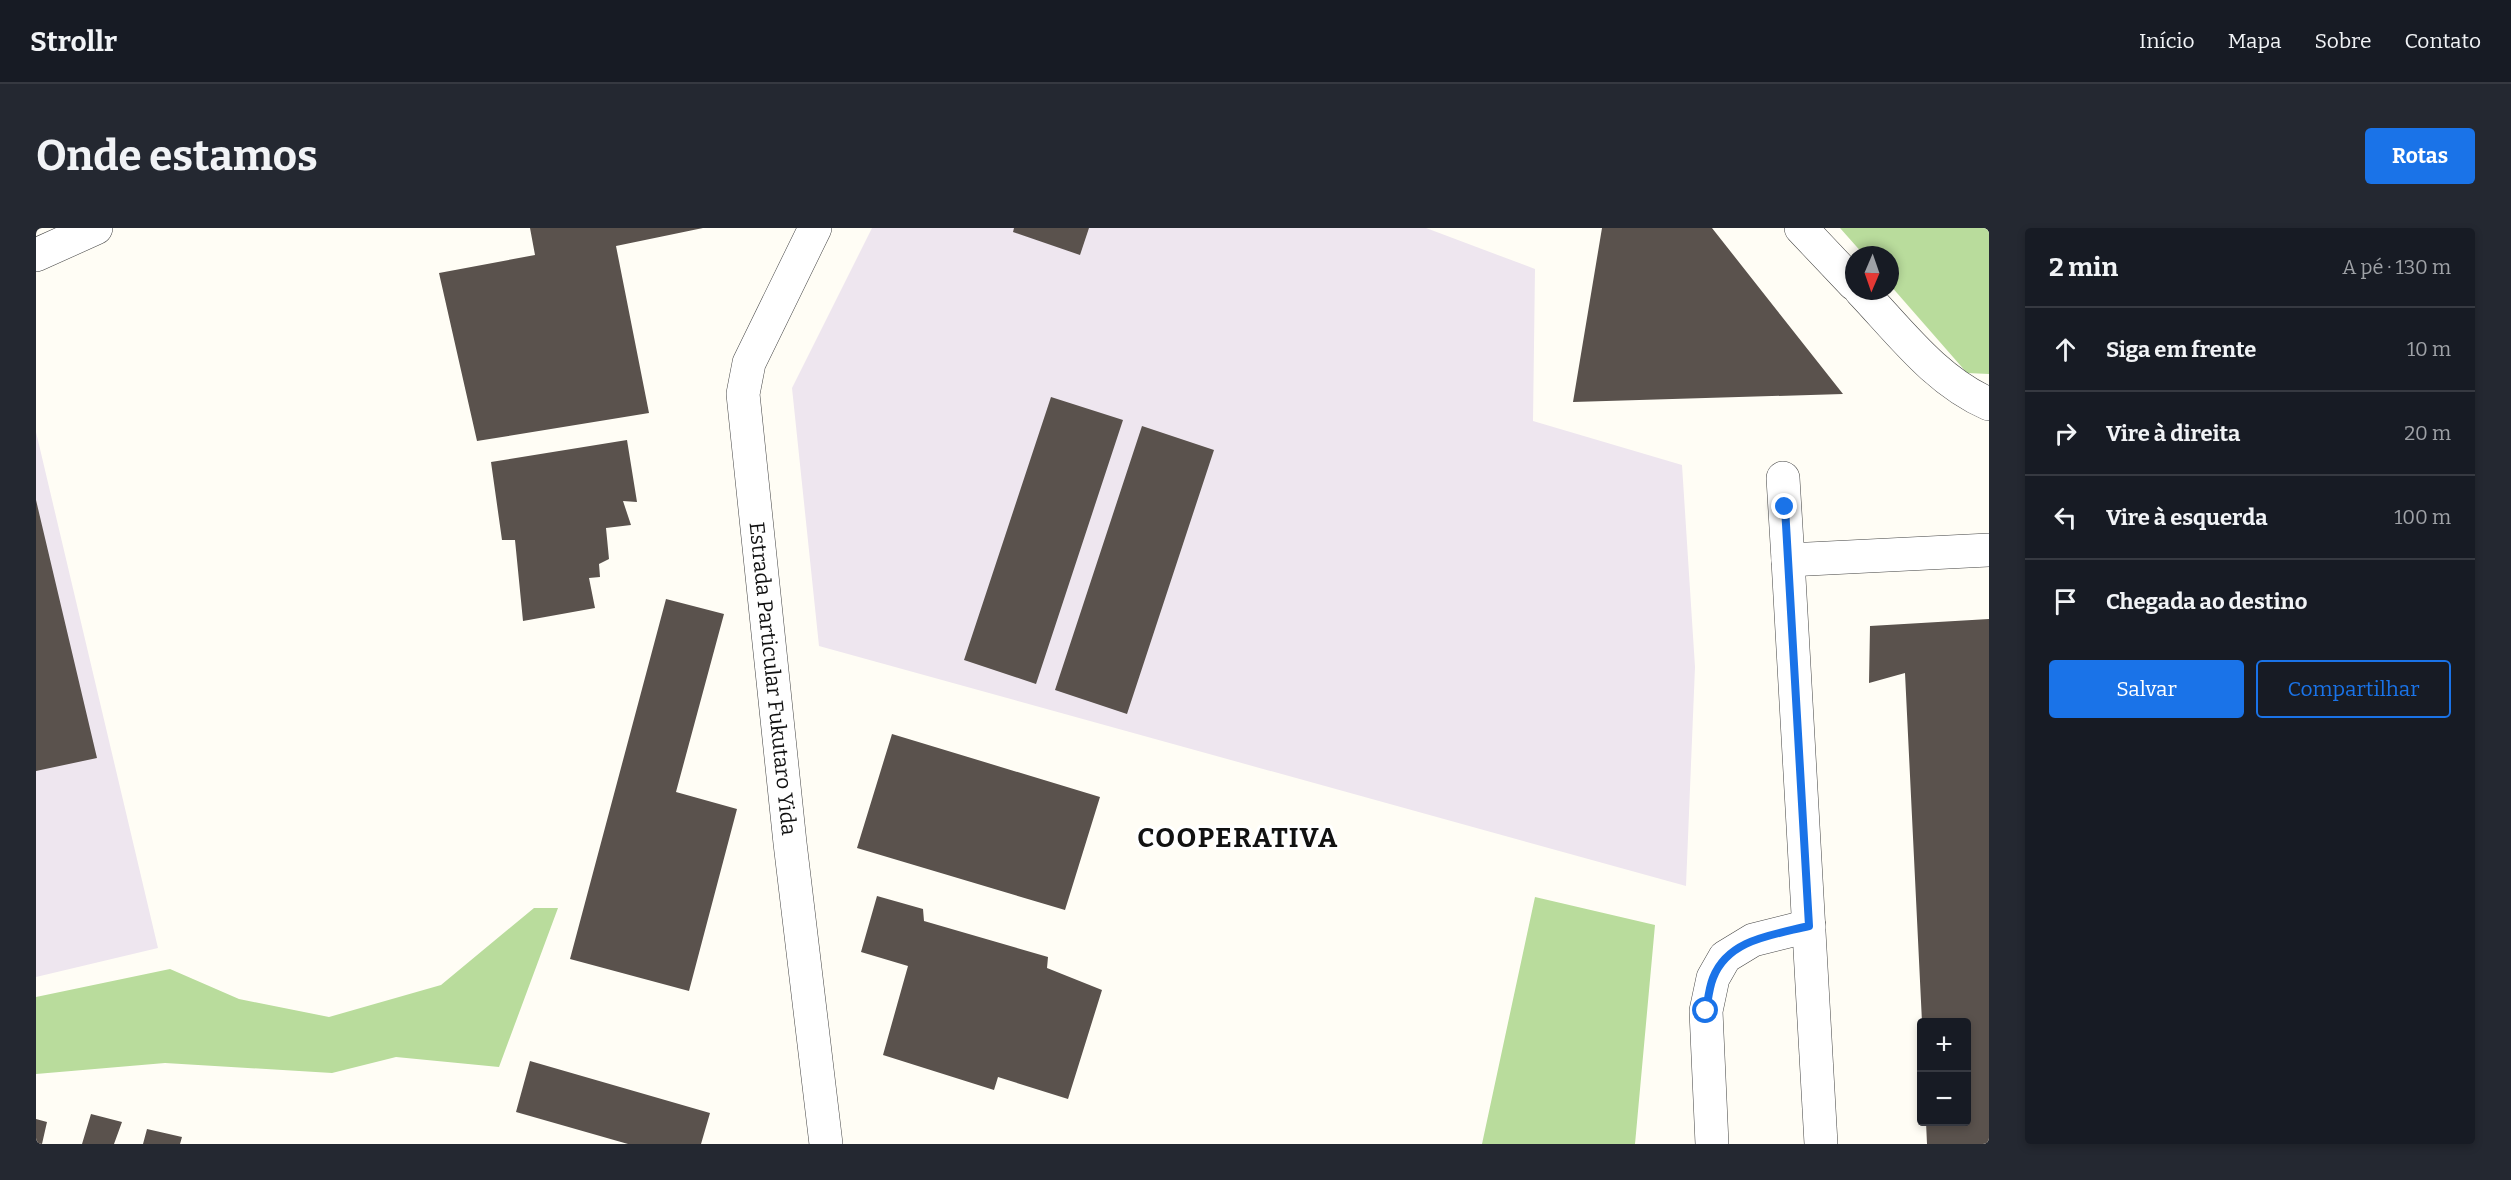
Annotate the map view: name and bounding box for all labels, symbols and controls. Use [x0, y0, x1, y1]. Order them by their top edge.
text: Strollr [30, 25, 117, 58]
text: Início [2139, 28, 2195, 54]
text: Mapa [2228, 28, 2282, 54]
text: Sobre [2315, 28, 2371, 54]
text: Contato [2404, 28, 2481, 54]
button: Rotas [2365, 128, 2475, 184]
text: Onde estamos [36, 131, 318, 181]
north arrow [1845, 246, 1899, 300]
text: 2 min [2049, 252, 2118, 283]
text: A pé · 130 m [2342, 255, 2451, 279]
icon: ahead [2049, 333, 2082, 366]
text: Siga em frente [2106, 336, 2256, 363]
text: 10 m [2407, 337, 2451, 361]
icon: right [2049, 417, 2082, 450]
text: Vire à direita [2106, 420, 2240, 447]
text: 20 m [2404, 421, 2451, 445]
route end [1771, 493, 1797, 519]
icon: left [2049, 501, 2082, 534]
text: Vire à esquerda [2106, 504, 2267, 531]
text: 100 m [2394, 505, 2451, 529]
street label: Estrada Particular Fukutaro Yida [743, 521, 802, 837]
icon: arrive [2049, 585, 2082, 618]
text: Chegada ao destino [2106, 588, 2307, 615]
button: Salvar [2049, 660, 2244, 718]
button: Compartilhar [2256, 660, 2451, 718]
district label: COOPERATIVA [1137, 822, 1339, 854]
route start [1692, 997, 1718, 1023]
map controls [1917, 1018, 1971, 1126]
button: + [1917, 1018, 1971, 1072]
button: − [1917, 1072, 1971, 1126]

